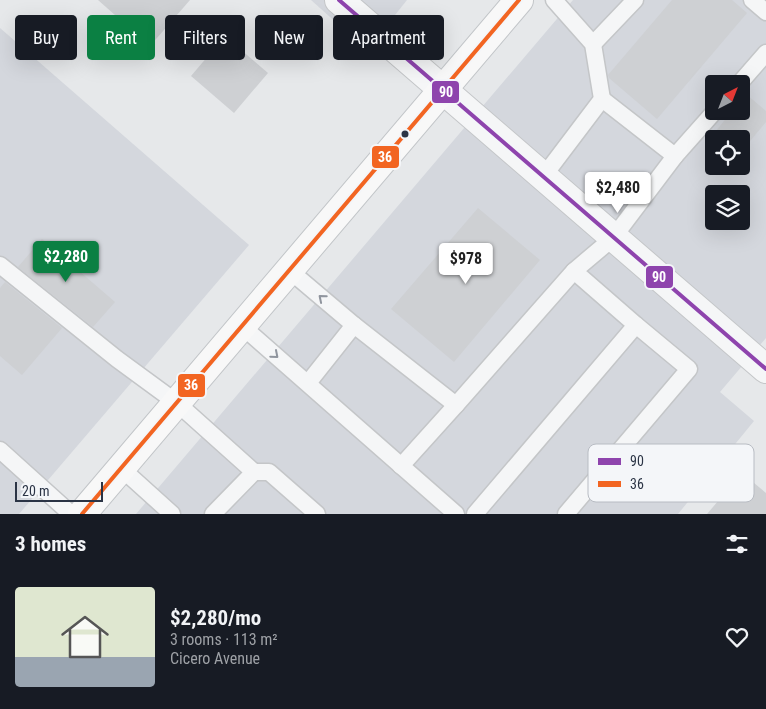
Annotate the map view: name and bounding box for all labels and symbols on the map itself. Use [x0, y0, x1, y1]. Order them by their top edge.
north arrow [705, 75, 750, 120]
line badge: 90 [431, 80, 460, 104]
text: 90 [439, 84, 453, 100]
unlabelled marker [400, 129, 410, 139]
line badge: 36 [371, 145, 400, 169]
text: 36 [378, 149, 392, 165]
pin: $2,480 [577, 172, 659, 214]
pin: $2,280 [25, 240, 107, 283]
pin: $978 [436, 242, 496, 285]
line badge: 90 [645, 265, 674, 289]
text: 90 [652, 269, 666, 285]
one-way arrow [319, 295, 328, 303]
one-way arrow [269, 349, 278, 358]
line badge: 36 [177, 373, 206, 398]
text: 36 [184, 377, 198, 393]
legend [588, 444, 754, 502]
text: 90 [630, 453, 644, 469]
text: 36 [630, 476, 644, 492]
scale bar [15, 479, 102, 502]

